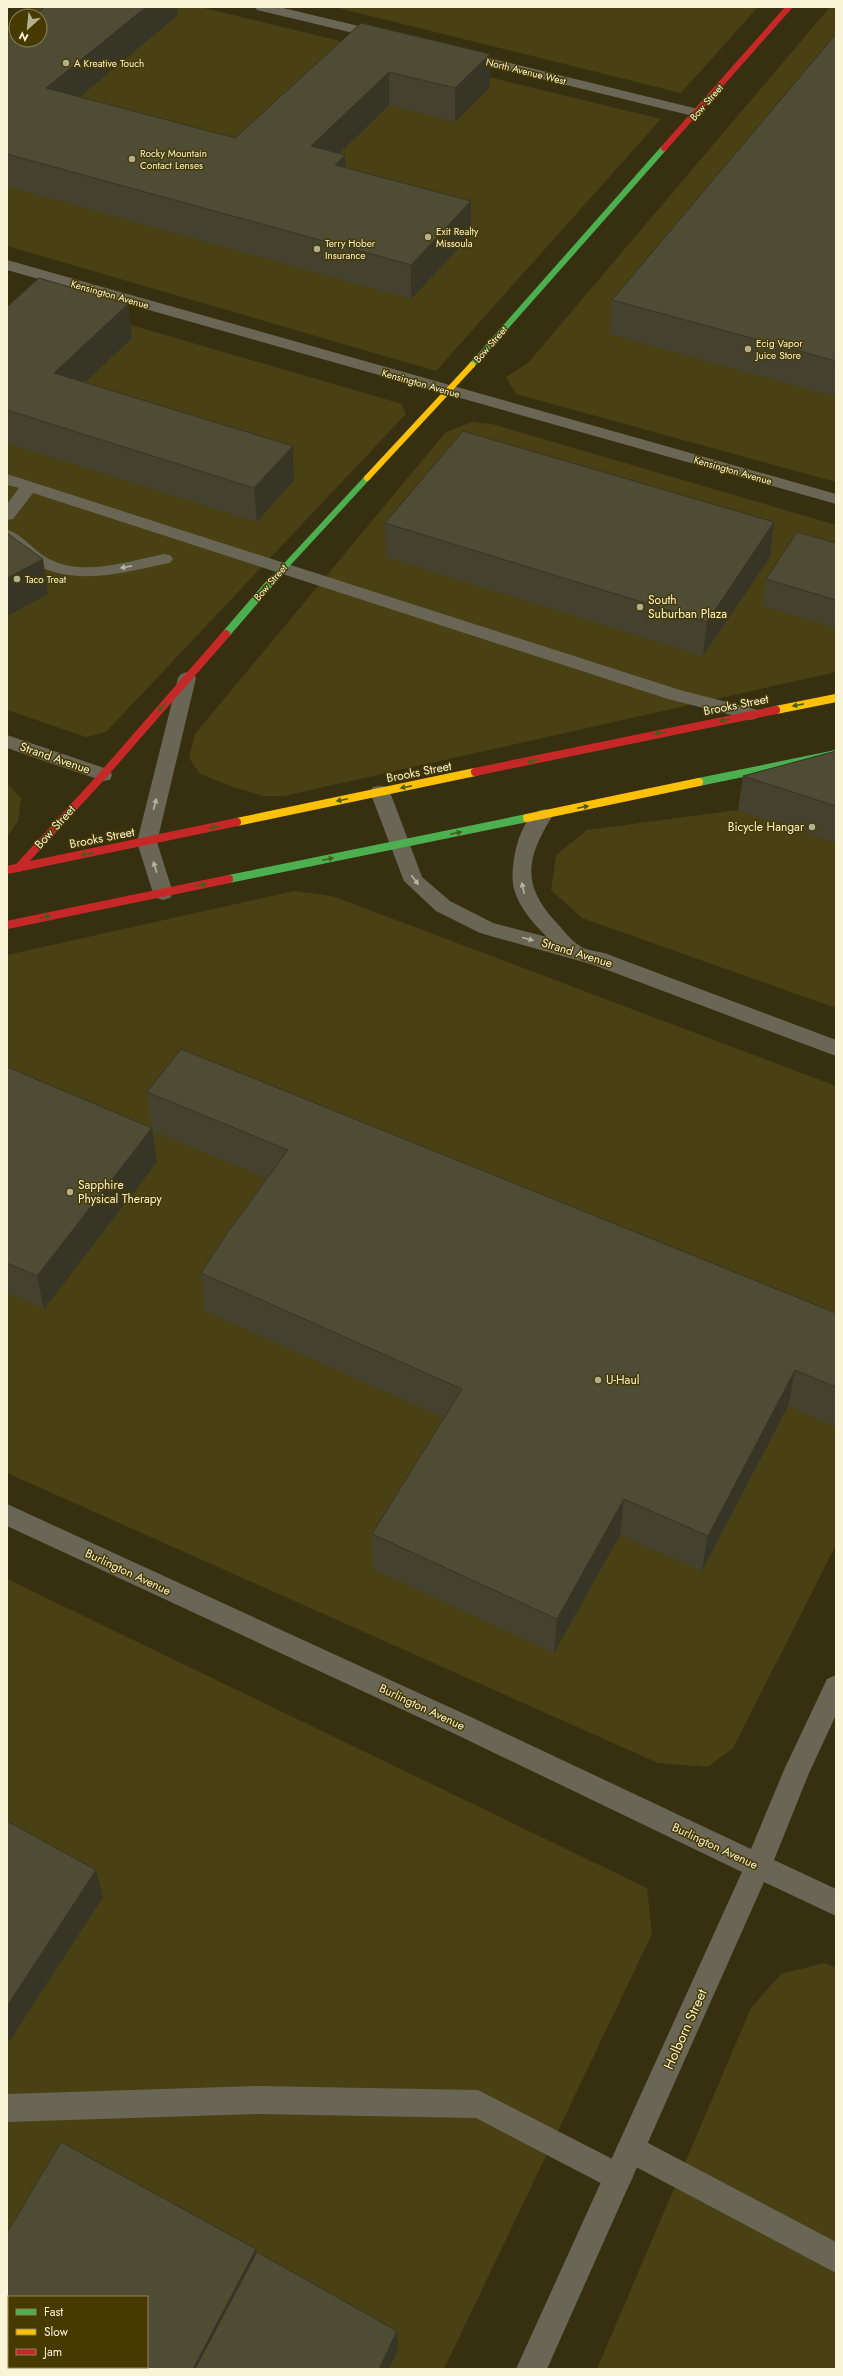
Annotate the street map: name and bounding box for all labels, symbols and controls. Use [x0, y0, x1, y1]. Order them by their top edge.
north arrow [8, 8, 48, 48]
text: N [16, 28, 31, 46]
street label: North Avenue West [484, 54, 568, 89]
place label: A Kreative Touch [74, 56, 144, 71]
marker: A Kreative Touch [61, 58, 71, 68]
street label: Bow Street [686, 80, 727, 124]
place label: Rocky Mountain Contact Lenses [140, 146, 207, 173]
marker: Rocky Mountain Contact Lenses [127, 154, 137, 164]
place label: Exit Realty Missoula [436, 224, 479, 251]
marker: Exit Realty Missoula [423, 232, 433, 242]
place label: Terry Hober Insurance [325, 236, 376, 263]
marker: Terry Hober Insurance [312, 244, 322, 254]
street label: Kensington Avenue [69, 276, 151, 313]
street label: Bow Street [470, 322, 511, 366]
place label: Ecig Vapor Juice Store [754, 336, 803, 363]
marker: Ecig Vapor Juice Store [743, 344, 753, 354]
street label: Kensington Avenue [380, 365, 462, 402]
street label: Kensington Avenue [692, 452, 774, 489]
street label: Bow Street [250, 560, 291, 604]
one-way arrow [120, 564, 132, 570]
place label: Taco Treat [25, 572, 67, 587]
marker: Taco Treat [12, 574, 22, 584]
place label: South Suburban Plaza [648, 591, 727, 623]
marker: South Suburban Plaza [635, 602, 645, 612]
street label: Brooks Street [702, 690, 770, 720]
one-way arrow [157, 702, 166, 712]
one-way arrow [792, 703, 804, 709]
one-way arrow [718, 717, 731, 723]
one-way arrow [654, 731, 666, 737]
street label: Strand Avenue [17, 738, 93, 778]
street label: Brooks Street [385, 757, 453, 787]
one-way arrow [527, 758, 539, 764]
one-way arrow [400, 784, 412, 790]
one-way arrow [152, 797, 158, 809]
one-way arrow [336, 797, 348, 803]
street label: Bow Street [30, 801, 80, 853]
one-way arrow [577, 803, 589, 809]
place label: Bicycle Hangar [728, 818, 805, 836]
marker: Bicycle Hangar [807, 822, 817, 832]
street label: Brooks Street [68, 823, 136, 853]
one-way arrow [209, 824, 221, 830]
one-way arrow [449, 829, 462, 835]
one-way arrow [81, 851, 94, 857]
one-way arrow [322, 856, 334, 862]
one-way arrow [152, 861, 158, 873]
one-way arrow [411, 874, 419, 885]
one-way arrow [195, 882, 207, 888]
one-way arrow [520, 882, 526, 895]
one-way arrow [39, 914, 51, 920]
street label: Strand Avenue [539, 934, 615, 972]
one-way arrow [522, 936, 534, 942]
place label: Sapphire Physical Therapy [78, 1176, 163, 1208]
marker: Sapphire Physical Therapy [65, 1187, 75, 1197]
place label: U-Haul [606, 1371, 639, 1389]
marker: U-Haul [593, 1375, 603, 1385]
street label: Burlington Avenue [82, 1544, 174, 1600]
street label: Burlington Avenue [376, 1679, 468, 1735]
street label: Burlington Avenue [669, 1818, 761, 1874]
street label: Holborn Street [658, 1985, 712, 2072]
legend [8, 2296, 148, 2368]
text: Fast [44, 2303, 63, 2321]
text: Slow [44, 2323, 69, 2341]
text: Jam [42, 2343, 62, 2361]

